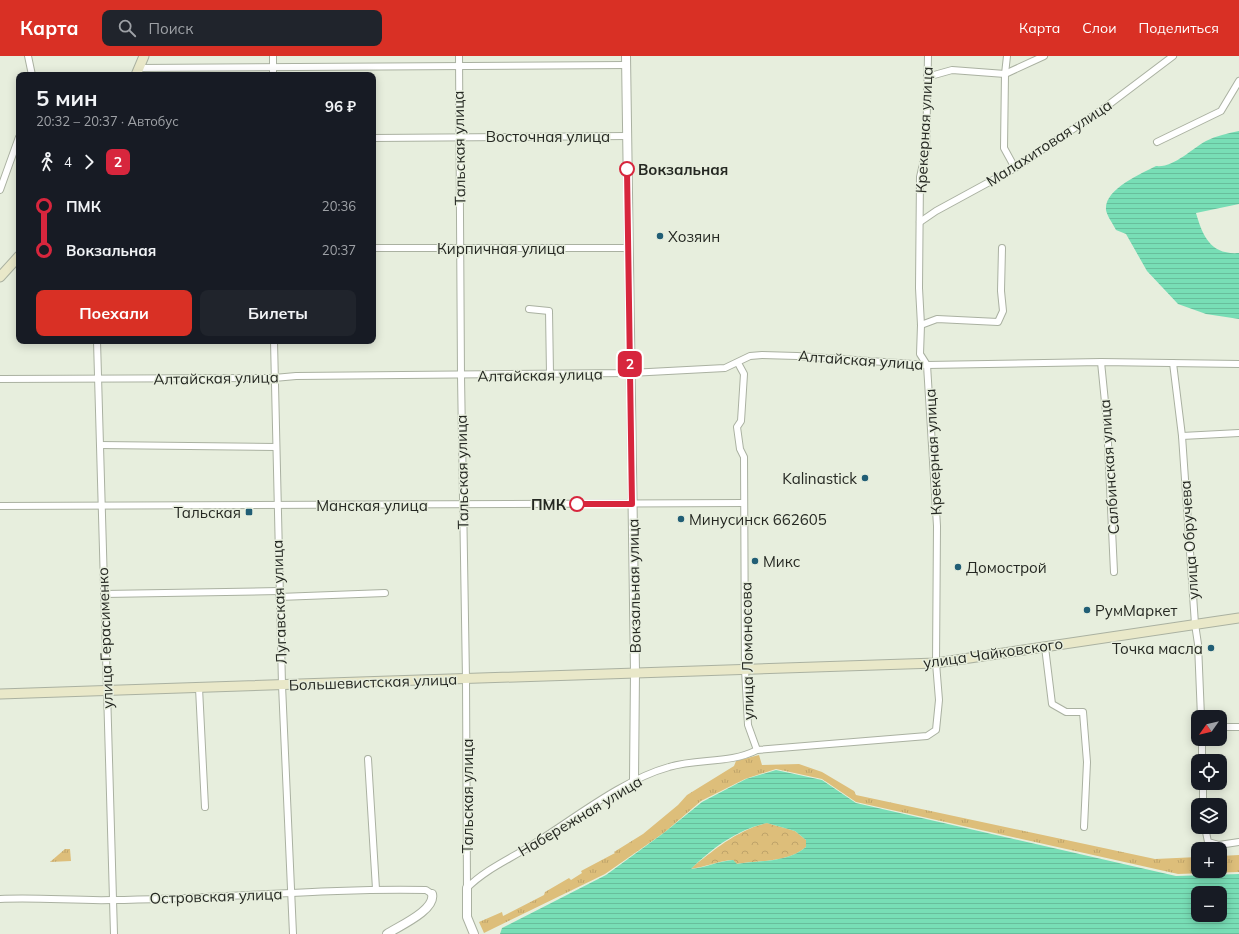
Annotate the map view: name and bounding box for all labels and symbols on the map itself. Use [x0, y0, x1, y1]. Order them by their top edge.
street label: Крекерная улица [911, 66, 937, 194]
street label: Тальская улица [448, 90, 470, 206]
street label: Малахитовая улица [983, 95, 1115, 191]
street label: Восточная улица [486, 127, 610, 146]
place label: Вокзальная [638, 160, 728, 179]
marker: Вокзальная [619, 161, 635, 177]
place label: Хозяин [668, 227, 720, 246]
marker: Хозяин [655, 231, 665, 241]
street label: Кирпичная улица [437, 239, 565, 258]
street label: Алтайская улица [798, 346, 924, 374]
line badge: 2 [617, 351, 643, 377]
street label: Алтайская улица [477, 364, 603, 386]
street label: Алтайская улица [153, 367, 279, 389]
street label: Крекерная улица [920, 388, 946, 516]
street label: Салбинская улица [1095, 399, 1123, 535]
street label: Тальская улица [451, 414, 473, 530]
place label: Kalinastick [782, 469, 857, 488]
marker: Kalinastick [860, 473, 870, 483]
street label: улица Обручева [1175, 480, 1203, 600]
place label: ПМК [531, 495, 567, 514]
street label: Манская улица [316, 496, 428, 515]
marker: ПМК [569, 496, 585, 512]
place label: Тальская [174, 503, 241, 522]
marker: Тальская [244, 507, 254, 517]
place label: Минусинск 662605 [689, 510, 827, 529]
marker: Минусинск 662605 [676, 514, 686, 524]
street label: Вокзальная улица [623, 518, 645, 654]
street label: Лугавская улица [267, 540, 291, 664]
place label: Микс [763, 552, 800, 571]
marker: Микс [750, 556, 760, 566]
place label: Домострой [966, 558, 1047, 577]
marker: Домострой [953, 562, 963, 572]
street label: улица Герасименко [93, 567, 117, 709]
street label: улица Ломоносова [736, 582, 758, 720]
place label: РумМаркет [1095, 601, 1178, 620]
marker: РумМаркет [1082, 605, 1092, 615]
street label: улица Чайковского [922, 634, 1064, 672]
place label: Точка масла [1112, 639, 1203, 658]
marker: Точка масла [1206, 643, 1216, 653]
street label: Большевистская улица [288, 670, 458, 694]
north arrow [1191, 710, 1227, 746]
street label: Тальская улица [458, 739, 477, 853]
street label: Набережная улица [515, 771, 645, 861]
street label: Островская улица [149, 884, 283, 908]

